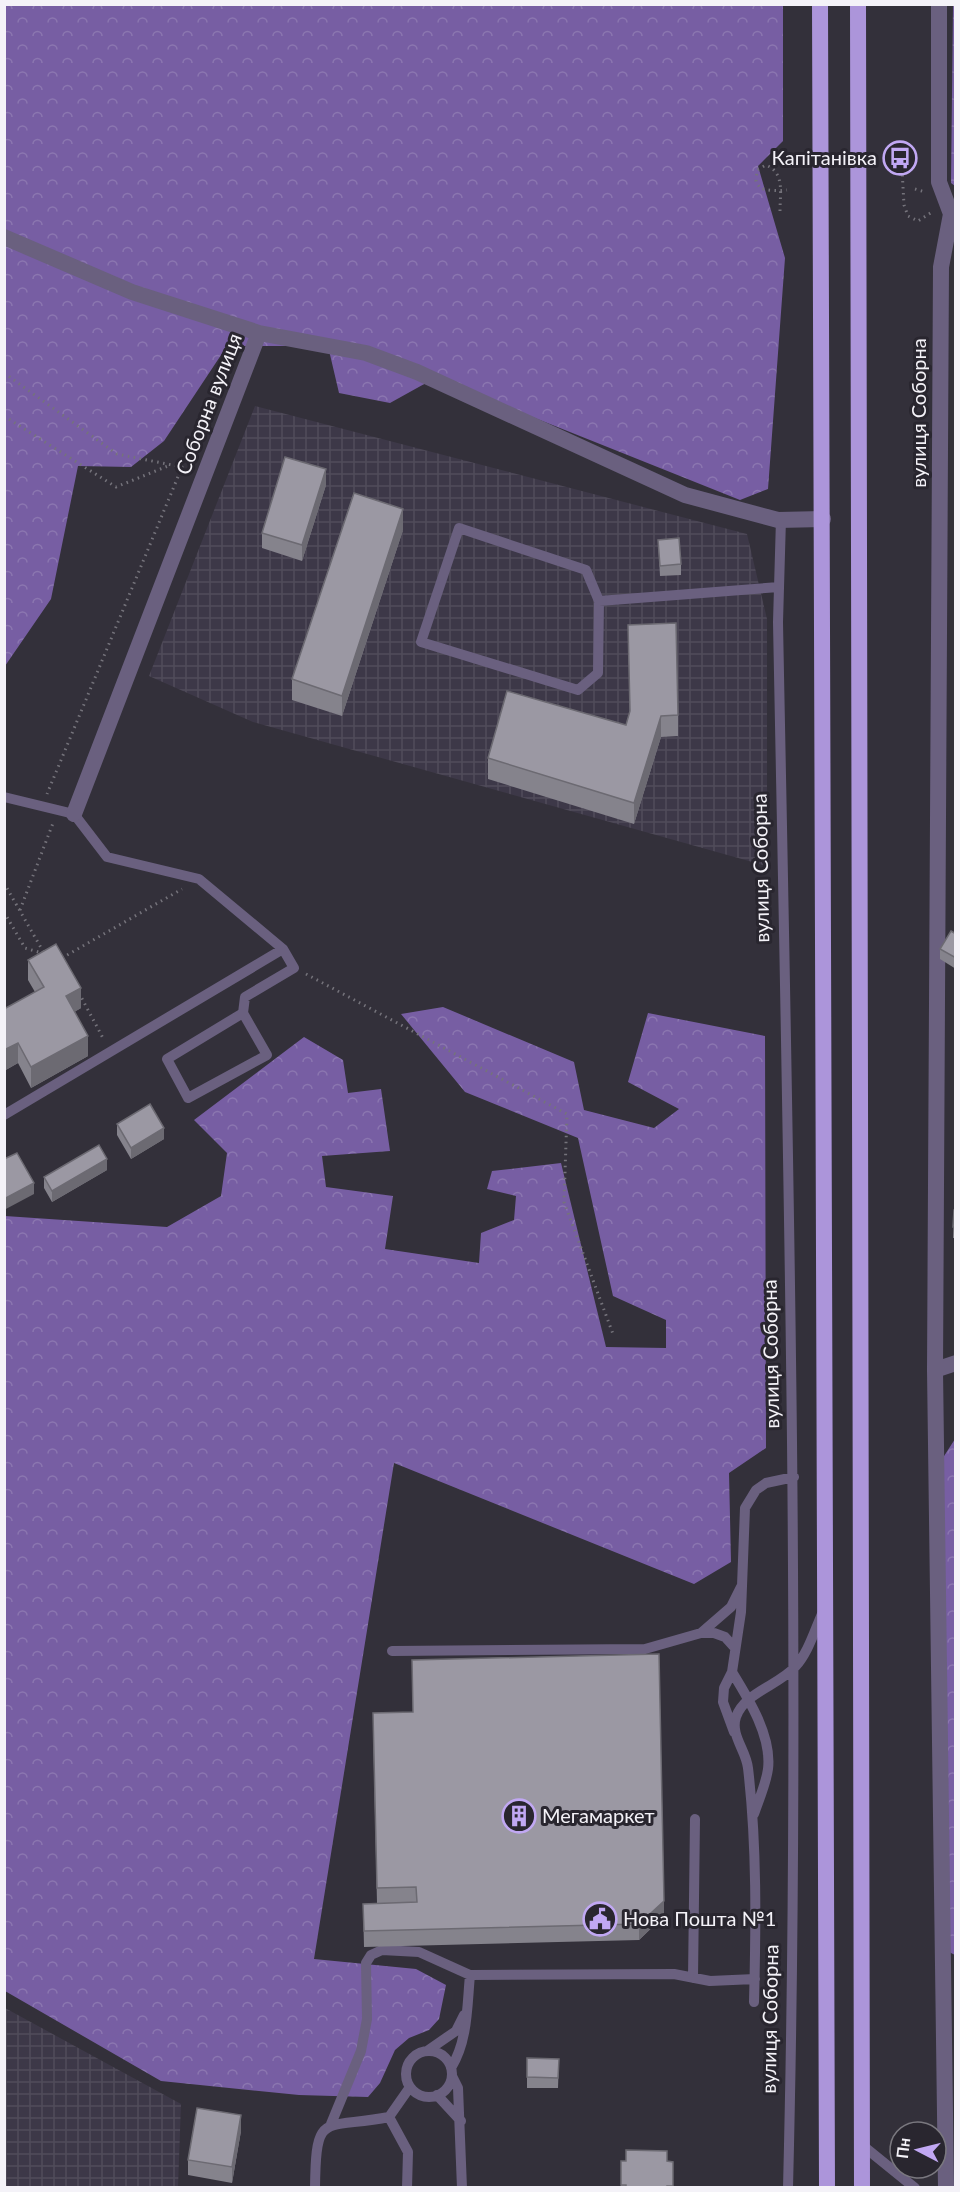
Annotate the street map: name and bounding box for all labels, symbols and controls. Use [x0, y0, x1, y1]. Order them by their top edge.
bus stop icon: Капітанівка [882, 140, 918, 176]
place label: Капітанівка [772, 145, 877, 169]
street label: Соборна вулиця [170, 330, 246, 478]
street label: вулиця Соборна [906, 338, 930, 488]
street label: вулиця Соборна [747, 793, 773, 943]
street label: вулиця Соборна [757, 1279, 783, 1429]
building icon: Мегамаркет [501, 1798, 537, 1834]
place label: Мегамаркет [542, 1803, 655, 1827]
public building icon: Нова Пошта №1 [582, 1901, 618, 1937]
place label: Нова Пошта №1 [623, 1906, 776, 1930]
street label: вулиця Соборна [756, 1944, 782, 2094]
north arrow [888, 2120, 948, 2180]
text: Пн [892, 2137, 913, 2160]

